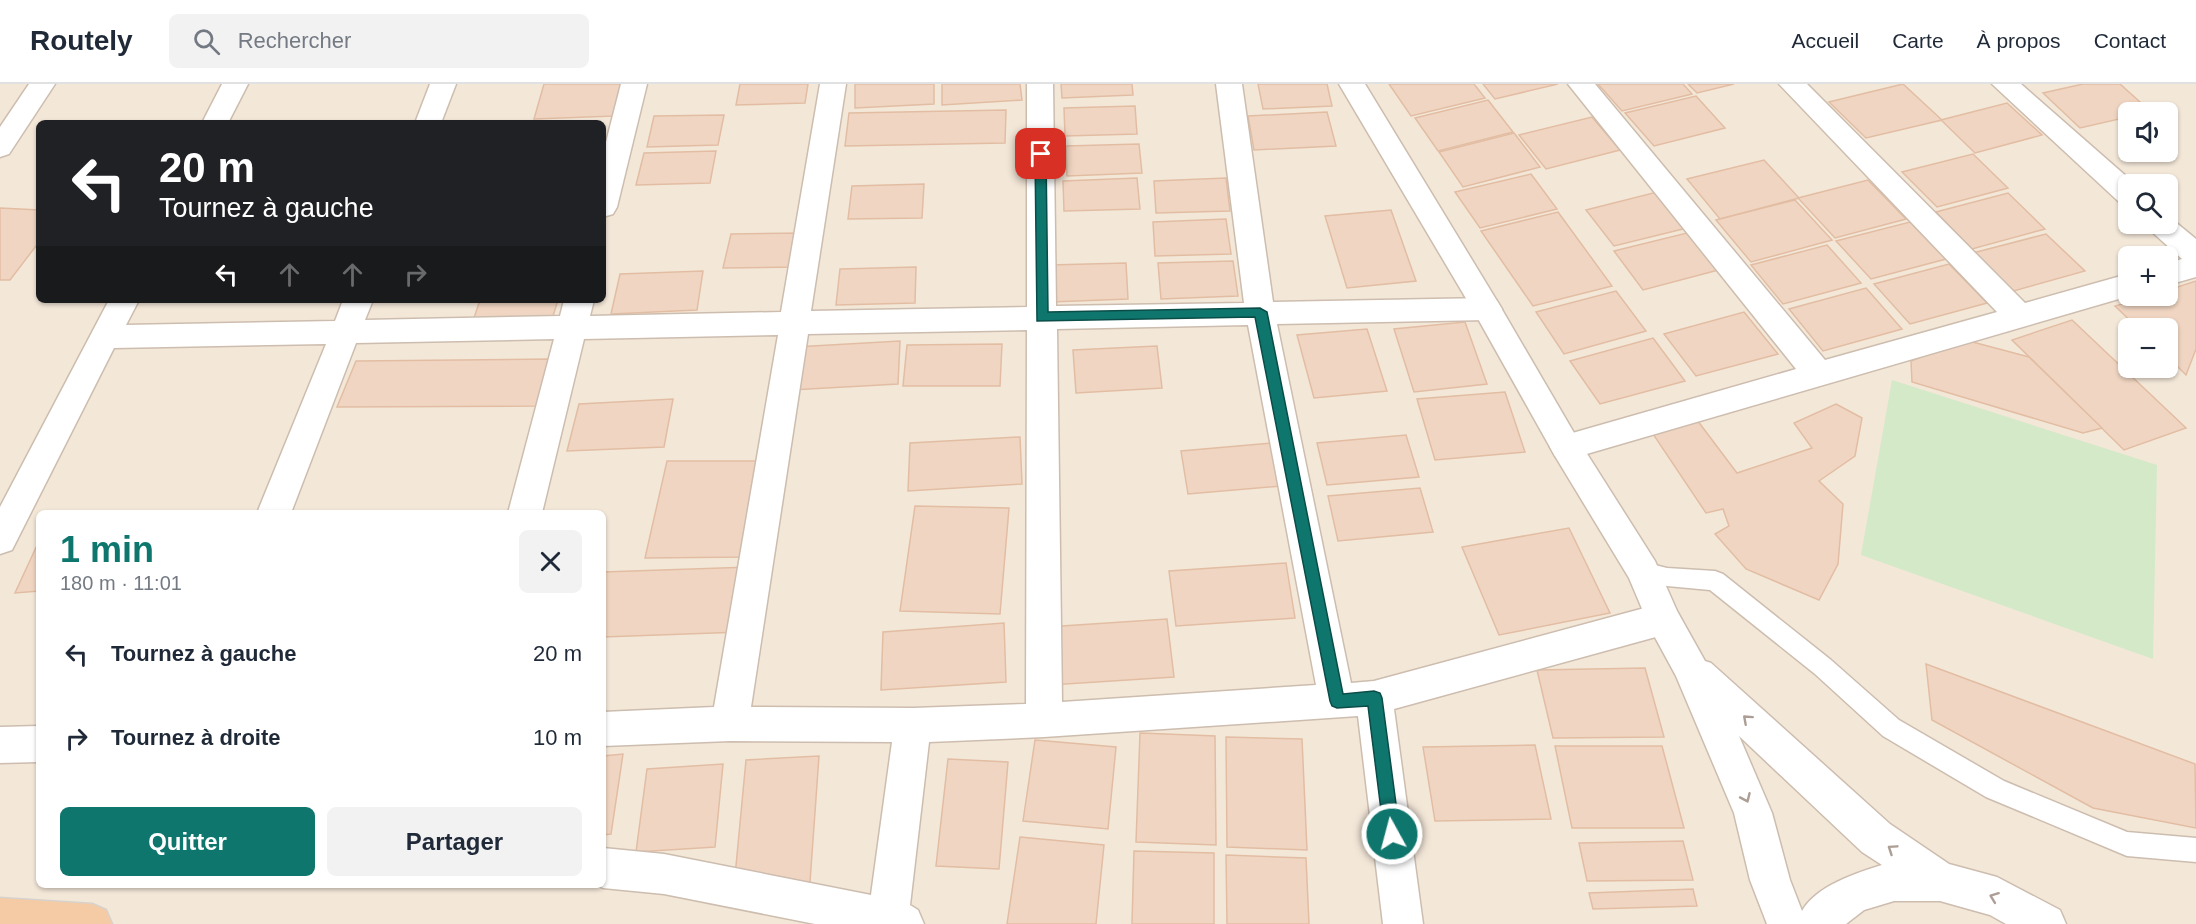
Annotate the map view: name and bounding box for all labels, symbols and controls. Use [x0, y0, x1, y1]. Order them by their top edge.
search box [169, 14, 589, 68]
text: Routely [30, 25, 133, 56]
icon: search [190, 25, 223, 58]
text: Rechercher [238, 28, 351, 53]
text: Accueil [1792, 29, 1859, 52]
text: Carte [1892, 29, 1944, 52]
text: À propos [1977, 29, 2061, 52]
text: Contact [2094, 29, 2166, 52]
map controls [2118, 102, 2178, 378]
button: sound [2118, 102, 2178, 162]
pin [1015, 128, 1066, 179]
icon: arrive [1024, 137, 1057, 170]
icon: left [60, 144, 138, 222]
text: 20 m [159, 144, 255, 191]
button: search [2118, 174, 2178, 234]
text: Tournez à gauche [159, 193, 374, 223]
button: + [2118, 246, 2178, 306]
icon: left [210, 258, 243, 291]
icon: ahead [273, 258, 306, 291]
icon: ahead [336, 258, 369, 291]
icon: right [399, 258, 432, 291]
button: − [2118, 318, 2178, 378]
text: 1 min [60, 529, 154, 570]
button: close [519, 530, 582, 593]
text: 180 m · 11:01 [60, 572, 182, 594]
icon: left [60, 638, 93, 671]
text: Tournez à gauche [111, 641, 296, 666]
text: 20 m [533, 641, 582, 666]
one-way arrow [1743, 715, 1753, 726]
icon: right [60, 722, 93, 755]
text: Tournez à droite [111, 725, 281, 750]
text: 10 m [533, 725, 582, 750]
one-way arrow [1739, 792, 1751, 803]
position arrow [1360, 802, 1424, 866]
button: Quitter [60, 807, 315, 876]
button: Partager [327, 807, 582, 876]
one-way arrow [1888, 845, 1899, 856]
one-way arrow [1990, 892, 2000, 905]

